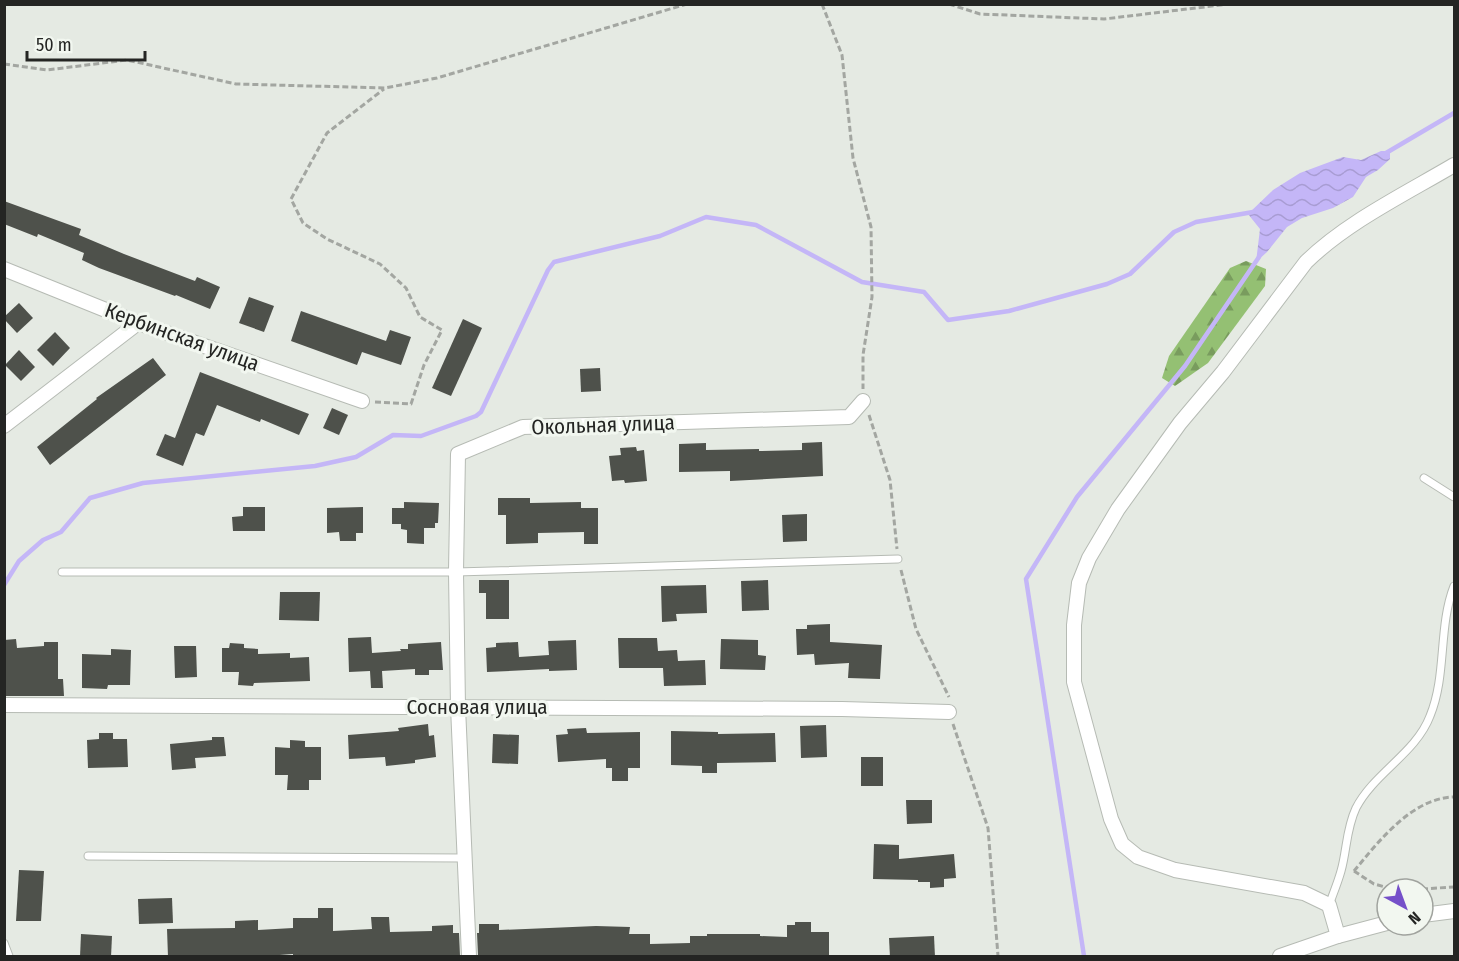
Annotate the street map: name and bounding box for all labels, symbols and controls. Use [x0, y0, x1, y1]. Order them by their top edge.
scale bar [27, 24, 146, 62]
text: 50 m [36, 34, 72, 56]
street label: Кербинская улица [101, 297, 263, 377]
street label: Окольная улица [531, 410, 675, 440]
street label: Сосновая улица [406, 694, 548, 720]
north arrow [1375, 877, 1435, 937]
text: N [1405, 908, 1424, 928]

